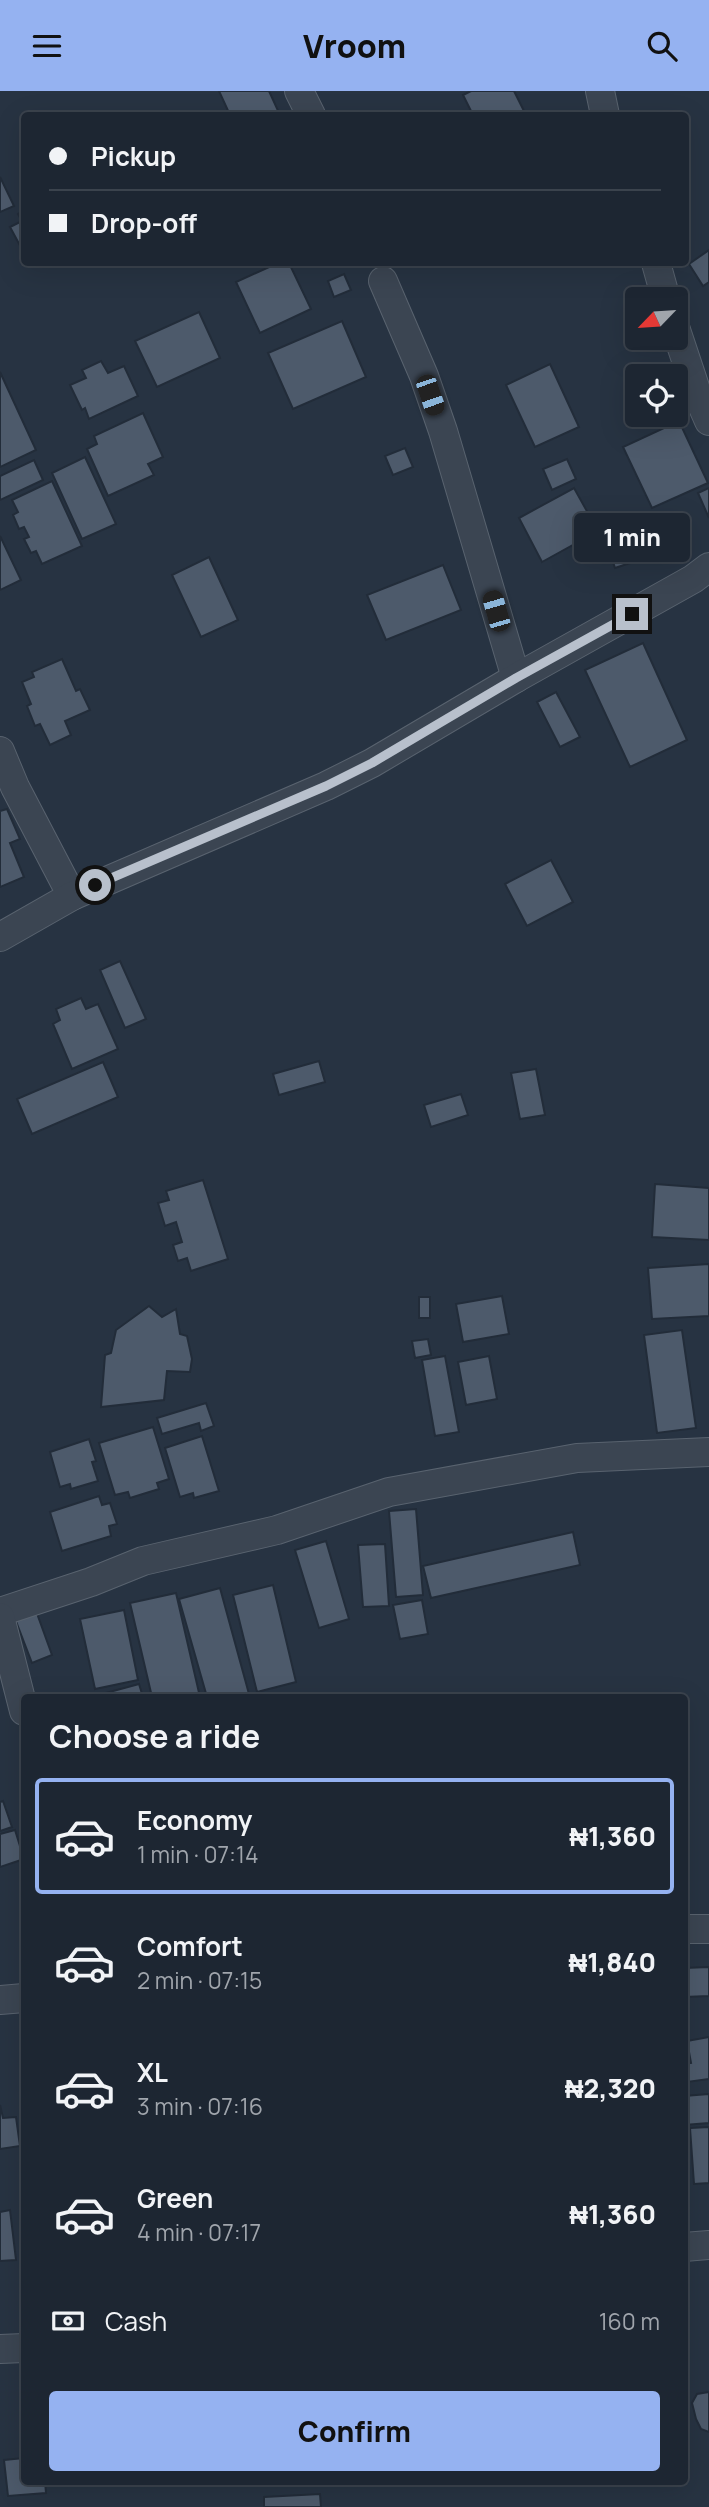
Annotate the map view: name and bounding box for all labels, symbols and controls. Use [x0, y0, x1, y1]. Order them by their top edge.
text: Vroom [303, 24, 406, 68]
icon: menu [28, 27, 66, 65]
icon: search [643, 27, 681, 65]
text: Pickup [91, 138, 176, 174]
text: Drop-off [91, 205, 197, 241]
north arrow [625, 287, 688, 350]
map controls [625, 287, 688, 427]
button: locate [625, 364, 688, 427]
car [414, 372, 447, 418]
callout: 1 min [574, 512, 690, 561]
text: 1 min [603, 521, 661, 553]
car [481, 588, 512, 634]
route end [616, 598, 648, 630]
route start [79, 869, 111, 901]
text: Choose a ride [49, 1714, 260, 1758]
text: Economy [137, 1802, 252, 1838]
icon: car [53, 1805, 116, 1868]
text: ₦1,360 [569, 1818, 656, 1854]
text: 1 min · 07:14 [137, 1838, 259, 1870]
text: Comfort [137, 1928, 243, 1964]
icon: car [53, 1931, 116, 1994]
text: ₦1,840 [569, 1944, 656, 1980]
text: 2 min · 07:15 [137, 1964, 262, 1996]
text: XL [137, 2054, 168, 2090]
icon: car [53, 2057, 116, 2120]
text: ₦2,320 [565, 2070, 656, 2106]
text: 3 min · 07:16 [137, 2090, 263, 2122]
text: Green [137, 2180, 213, 2216]
icon: car [53, 2183, 116, 2246]
text: ₦1,360 [569, 2196, 656, 2232]
text: 4 min · 07:17 [137, 2216, 261, 2248]
icon: cash [49, 2302, 87, 2340]
text: Cash [105, 2303, 167, 2339]
text: 160 m [599, 2305, 660, 2337]
button: Confirm [49, 2391, 660, 2471]

